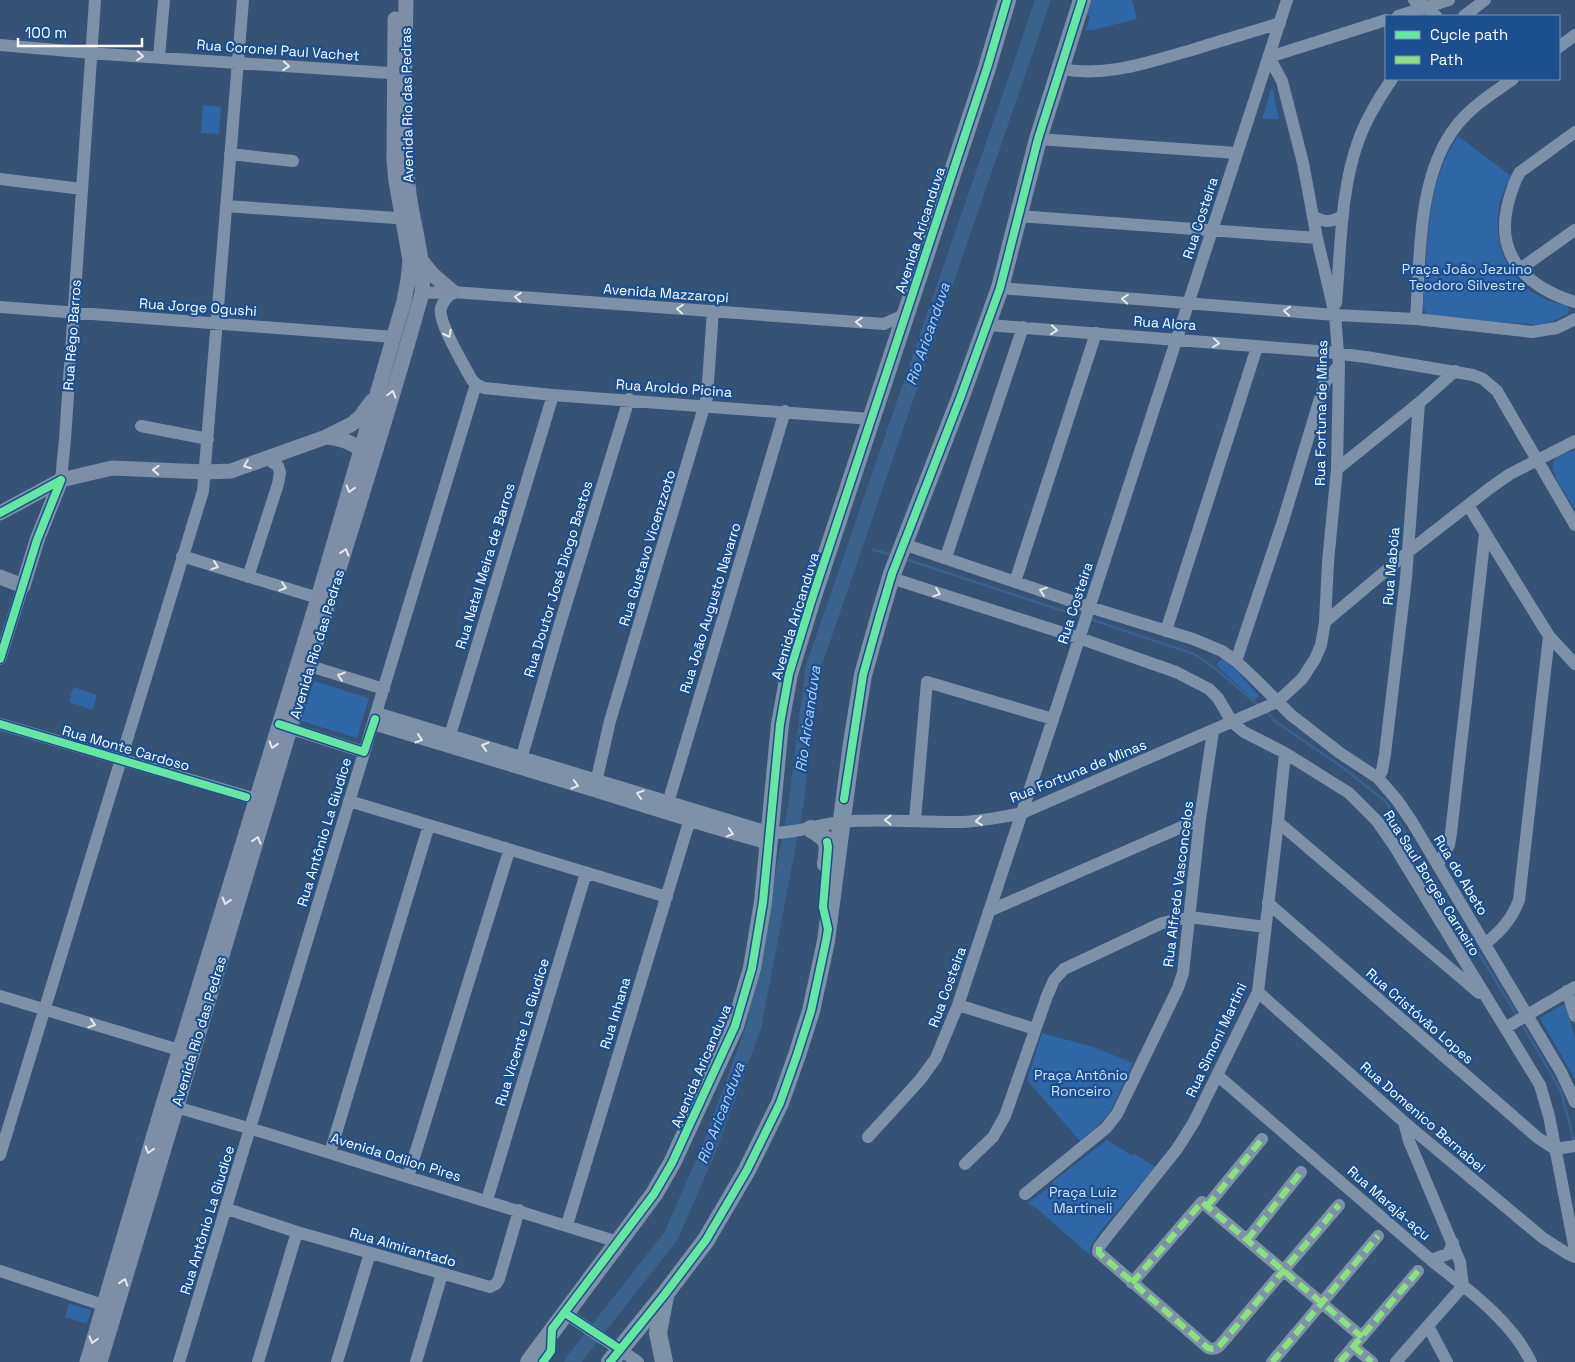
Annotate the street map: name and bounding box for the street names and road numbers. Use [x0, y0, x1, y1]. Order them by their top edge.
street label: Avenida Rio das Pedras [397, 27, 417, 183]
street label: Rua Coronel Paul Vachet [196, 35, 360, 65]
street label: Avenida Aricanduva [891, 164, 949, 296]
street label: Rua Costeira [1178, 175, 1222, 261]
street label: Rua Rêgo Barros [59, 279, 85, 391]
street label: Avenida Mazzaropi [603, 280, 729, 306]
street label: Rua Jorge Ogushi [139, 294, 257, 320]
street label: Rua Alora [1133, 312, 1197, 334]
street label: Rua Fortuna de Minas [1311, 340, 1331, 486]
street label: Rua Aroldo Picina [615, 375, 733, 401]
street label: Rua Gustavo Vicenzzoto [615, 468, 679, 628]
street label: Rua Doutor José Diogo Bastos [520, 479, 596, 679]
street label: Rua Natal Meira de Barros [451, 481, 519, 651]
street label: Rua João Augusto Navarro [675, 521, 745, 695]
street label: Rua Mabóia [1379, 526, 1403, 606]
street label: Avenida Aricanduva [767, 550, 823, 682]
street label: Rua Costeira [1053, 560, 1097, 646]
street label: Avenida Rio das Pedras [286, 567, 348, 721]
street label: Rua Monte Cardoso [60, 721, 192, 775]
street label: Rua Fortuna de Minas [1007, 735, 1149, 807]
street label: Rua Antônio La Giudice [293, 755, 355, 909]
street label: Rua Alfredo Vasconcelos [1159, 800, 1197, 968]
street label: Rua Saul Borges Carneiro [1380, 807, 1484, 959]
street label: Rua do Abeto [1430, 831, 1492, 919]
street label: Rua Costeira [924, 944, 970, 1030]
street label: Avenida Rio das Pedras [168, 954, 230, 1108]
street label: Rua Vicente La Giudice [491, 956, 553, 1108]
street label: Rua Cristóvão Lopes [1362, 964, 1478, 1068]
street label: Rua Inhana [596, 975, 634, 1051]
street label: Rua Simoni Martini [1181, 980, 1251, 1100]
street label: Avenida Aricanduva [667, 1002, 735, 1130]
street label: Rua Domenico Bernabei [1357, 1058, 1489, 1176]
street label: Avenida Odilon Pires [329, 1129, 463, 1185]
street label: Rua Antônio La Giudice [176, 1143, 238, 1297]
street label: Rua Marajá-açu [1344, 1162, 1434, 1244]
street label: Rua Almirantado [348, 1223, 458, 1271]

